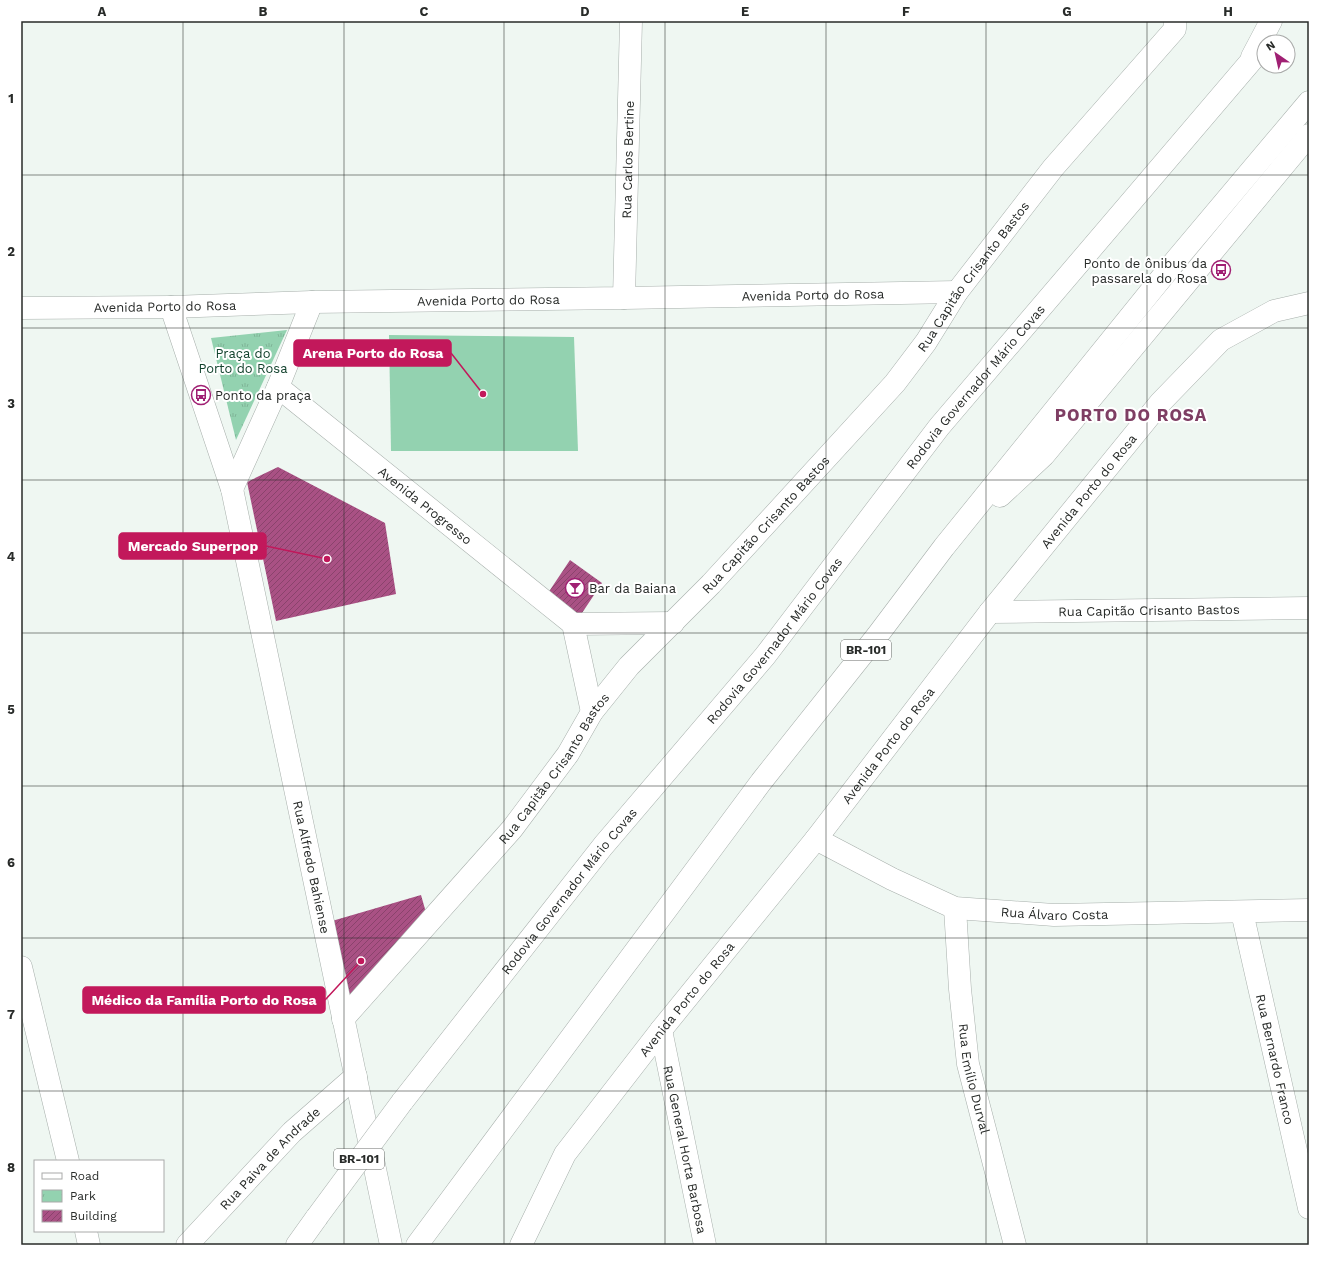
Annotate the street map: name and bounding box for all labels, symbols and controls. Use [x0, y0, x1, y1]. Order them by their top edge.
text: A [98, 4, 107, 19]
text: B [259, 4, 268, 19]
text: C [420, 4, 429, 19]
text: D [580, 4, 590, 19]
text: E [741, 4, 749, 19]
text: F [902, 4, 910, 19]
text: G [1062, 4, 1072, 19]
text: H [1223, 4, 1233, 19]
north arrow [1256, 34, 1296, 74]
text: N [1264, 38, 1278, 54]
text: 1 [8, 91, 14, 106]
street label: Rua Carlos Bertine [619, 100, 637, 219]
street label: Rua Capitão Crisanto Bastos [914, 198, 1032, 355]
text: 2 [7, 244, 15, 259]
place label: Ponto de ônibus da passarela do Rosa [1083, 256, 1208, 286]
bus stop icon: Ponto de ônibus da passarela do Rosa [1210, 259, 1232, 281]
street label: Avenida Porto do Rosa [741, 286, 885, 304]
street label: Avenida Porto do Rosa [417, 292, 561, 309]
street label: Avenida Porto do Rosa [94, 298, 237, 315]
street label: Rodovia Governador Mário Covas [903, 302, 1048, 472]
callout: Arena Porto do Rosa [294, 340, 451, 366]
text: Arena Porto do Rosa [303, 345, 444, 361]
park label: Praça do Porto do Rosa [198, 346, 288, 376]
bus stop icon: Ponto da praça [190, 384, 212, 406]
place label: Ponto da praça [215, 388, 312, 403]
text: 3 [7, 396, 15, 411]
district label: PORTO DO ROSA [1055, 405, 1207, 425]
street label: Avenida Porto do Rosa [1038, 431, 1140, 551]
street label: Rua Capitão Crisanto Bastos [699, 453, 833, 597]
street label: Avenida Progresso [375, 464, 475, 548]
callout: Mercado Superpop [119, 533, 266, 559]
text: Mercado Superpop [128, 538, 258, 554]
text: 4 [7, 549, 16, 564]
street label: Rodovia Governador Mário Covas [704, 554, 845, 727]
bar icon: Bar da Baiana [564, 577, 586, 599]
place label: Bar da Baiana [589, 581, 677, 596]
street label: Rua Capitão Crisanto Bastos [1058, 602, 1240, 619]
road number: BR-101 [841, 640, 891, 660]
street label: Avenida Porto do Rosa [839, 684, 938, 807]
street label: Rua Capitão Crisanto Bastos [495, 690, 612, 847]
text: 5 [7, 702, 15, 717]
street label: Rua Alfredo Bahiense [290, 799, 333, 935]
street label: Rodovia Governador Mário Covas [498, 805, 640, 977]
text: 6 [7, 855, 15, 870]
street label: Rua Álvaro Costa [1000, 904, 1109, 923]
street label: Avenida Porto do Rosa [636, 939, 738, 1060]
callout: Médico da Família Porto do Rosa [83, 987, 325, 1013]
text: Médico da Família Porto do Rosa [91, 992, 317, 1008]
street label: Rua Bernardo Franco [1253, 993, 1297, 1126]
text: 7 [7, 1007, 15, 1022]
street label: Rua Emílio Durval [956, 1023, 993, 1135]
street label: Rua General Horta Barbosa [660, 1064, 710, 1236]
street label: Rua Paiva de Andrade [217, 1104, 323, 1213]
road number: BR-101 [334, 1149, 384, 1169]
text: 8 [7, 1160, 15, 1175]
legend [34, 1160, 164, 1232]
text: Road [70, 1169, 99, 1183]
text: Park [70, 1189, 96, 1203]
text: Building [70, 1209, 117, 1223]

